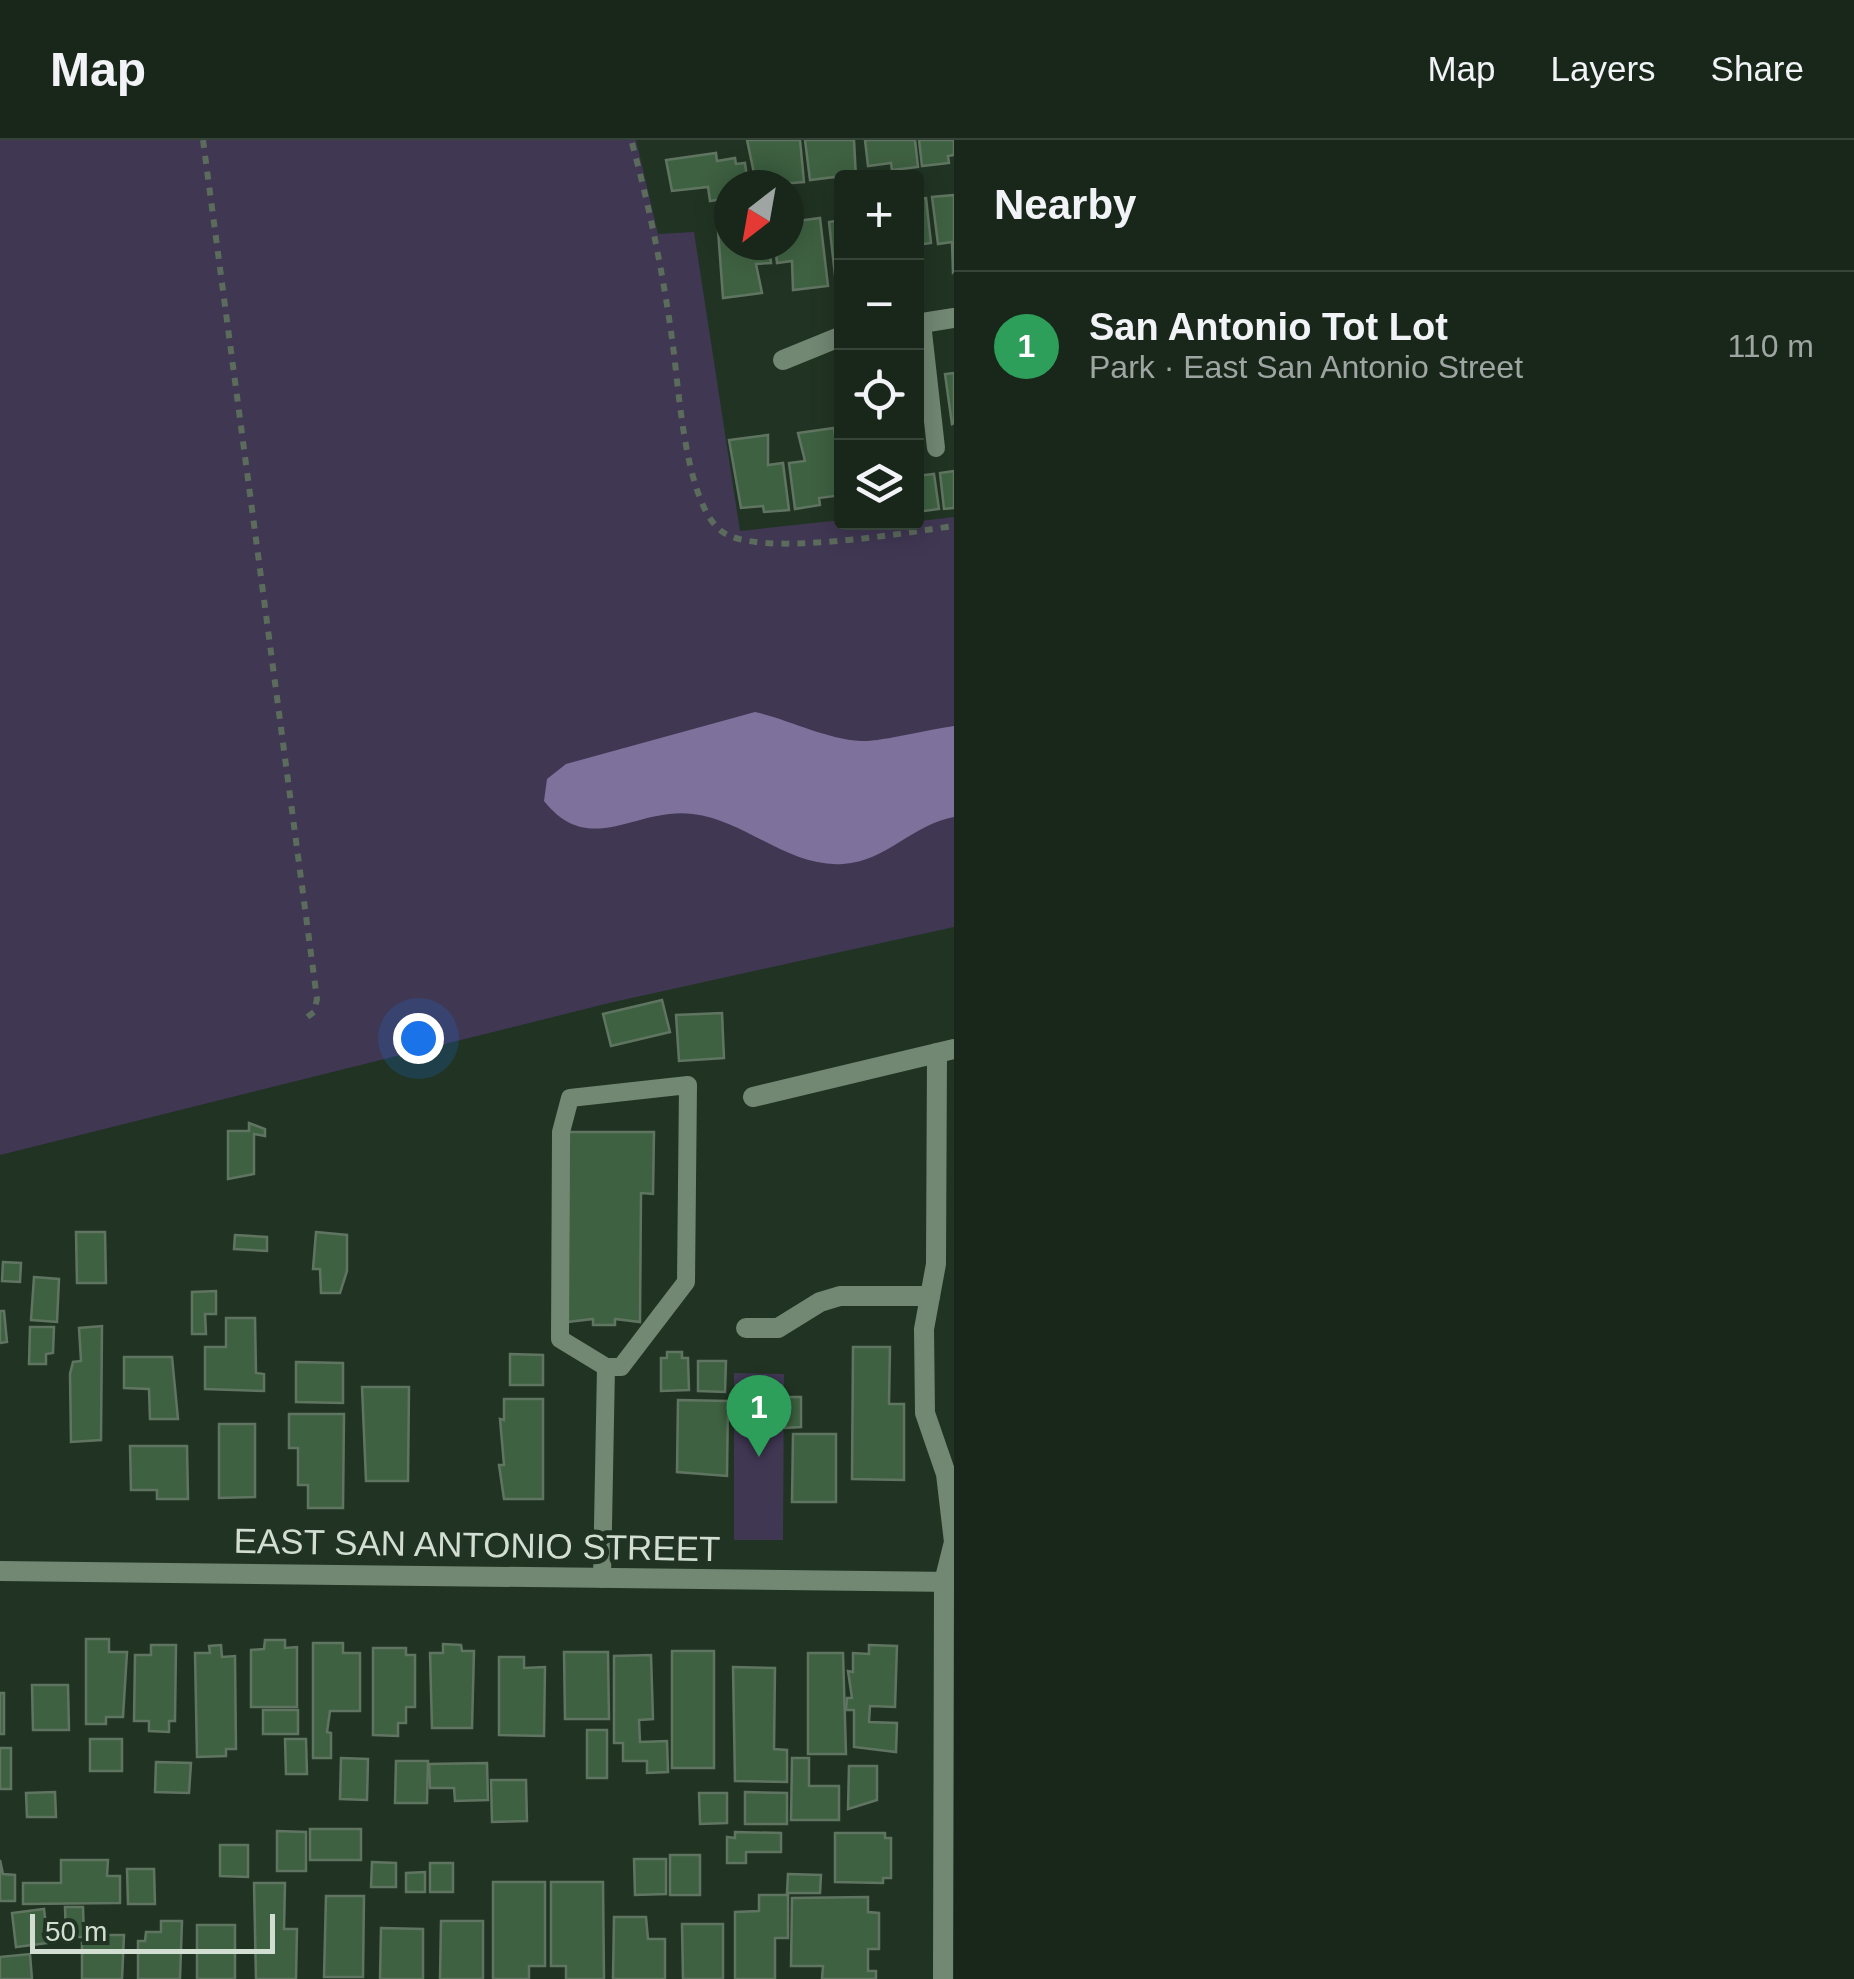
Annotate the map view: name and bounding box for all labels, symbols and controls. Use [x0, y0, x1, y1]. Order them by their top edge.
text: Map [50, 43, 146, 96]
text: Map [1427, 49, 1496, 88]
text: Layers [1551, 49, 1656, 88]
text: Share [1711, 49, 1804, 88]
north arrow [714, 170, 804, 260]
map controls [834, 170, 924, 530]
button: + [834, 170, 924, 260]
text: Nearby [994, 181, 1136, 228]
button: − [834, 260, 924, 350]
text: San Antonio Tot Lot [1089, 306, 1448, 348]
text: 1 [1018, 328, 1035, 364]
text: 110 m [1727, 328, 1814, 364]
text: Park · East San Antonio Street [1089, 349, 1523, 385]
button: locate [834, 350, 924, 440]
button: layers [834, 440, 924, 530]
your location [393, 1013, 444, 1064]
pin: 1 [726, 1374, 792, 1457]
street label: EAST SAN ANTONIO STREET [233, 1521, 721, 1568]
scale bar [30, 1909, 275, 1954]
text: 50 m [45, 1916, 107, 1947]

